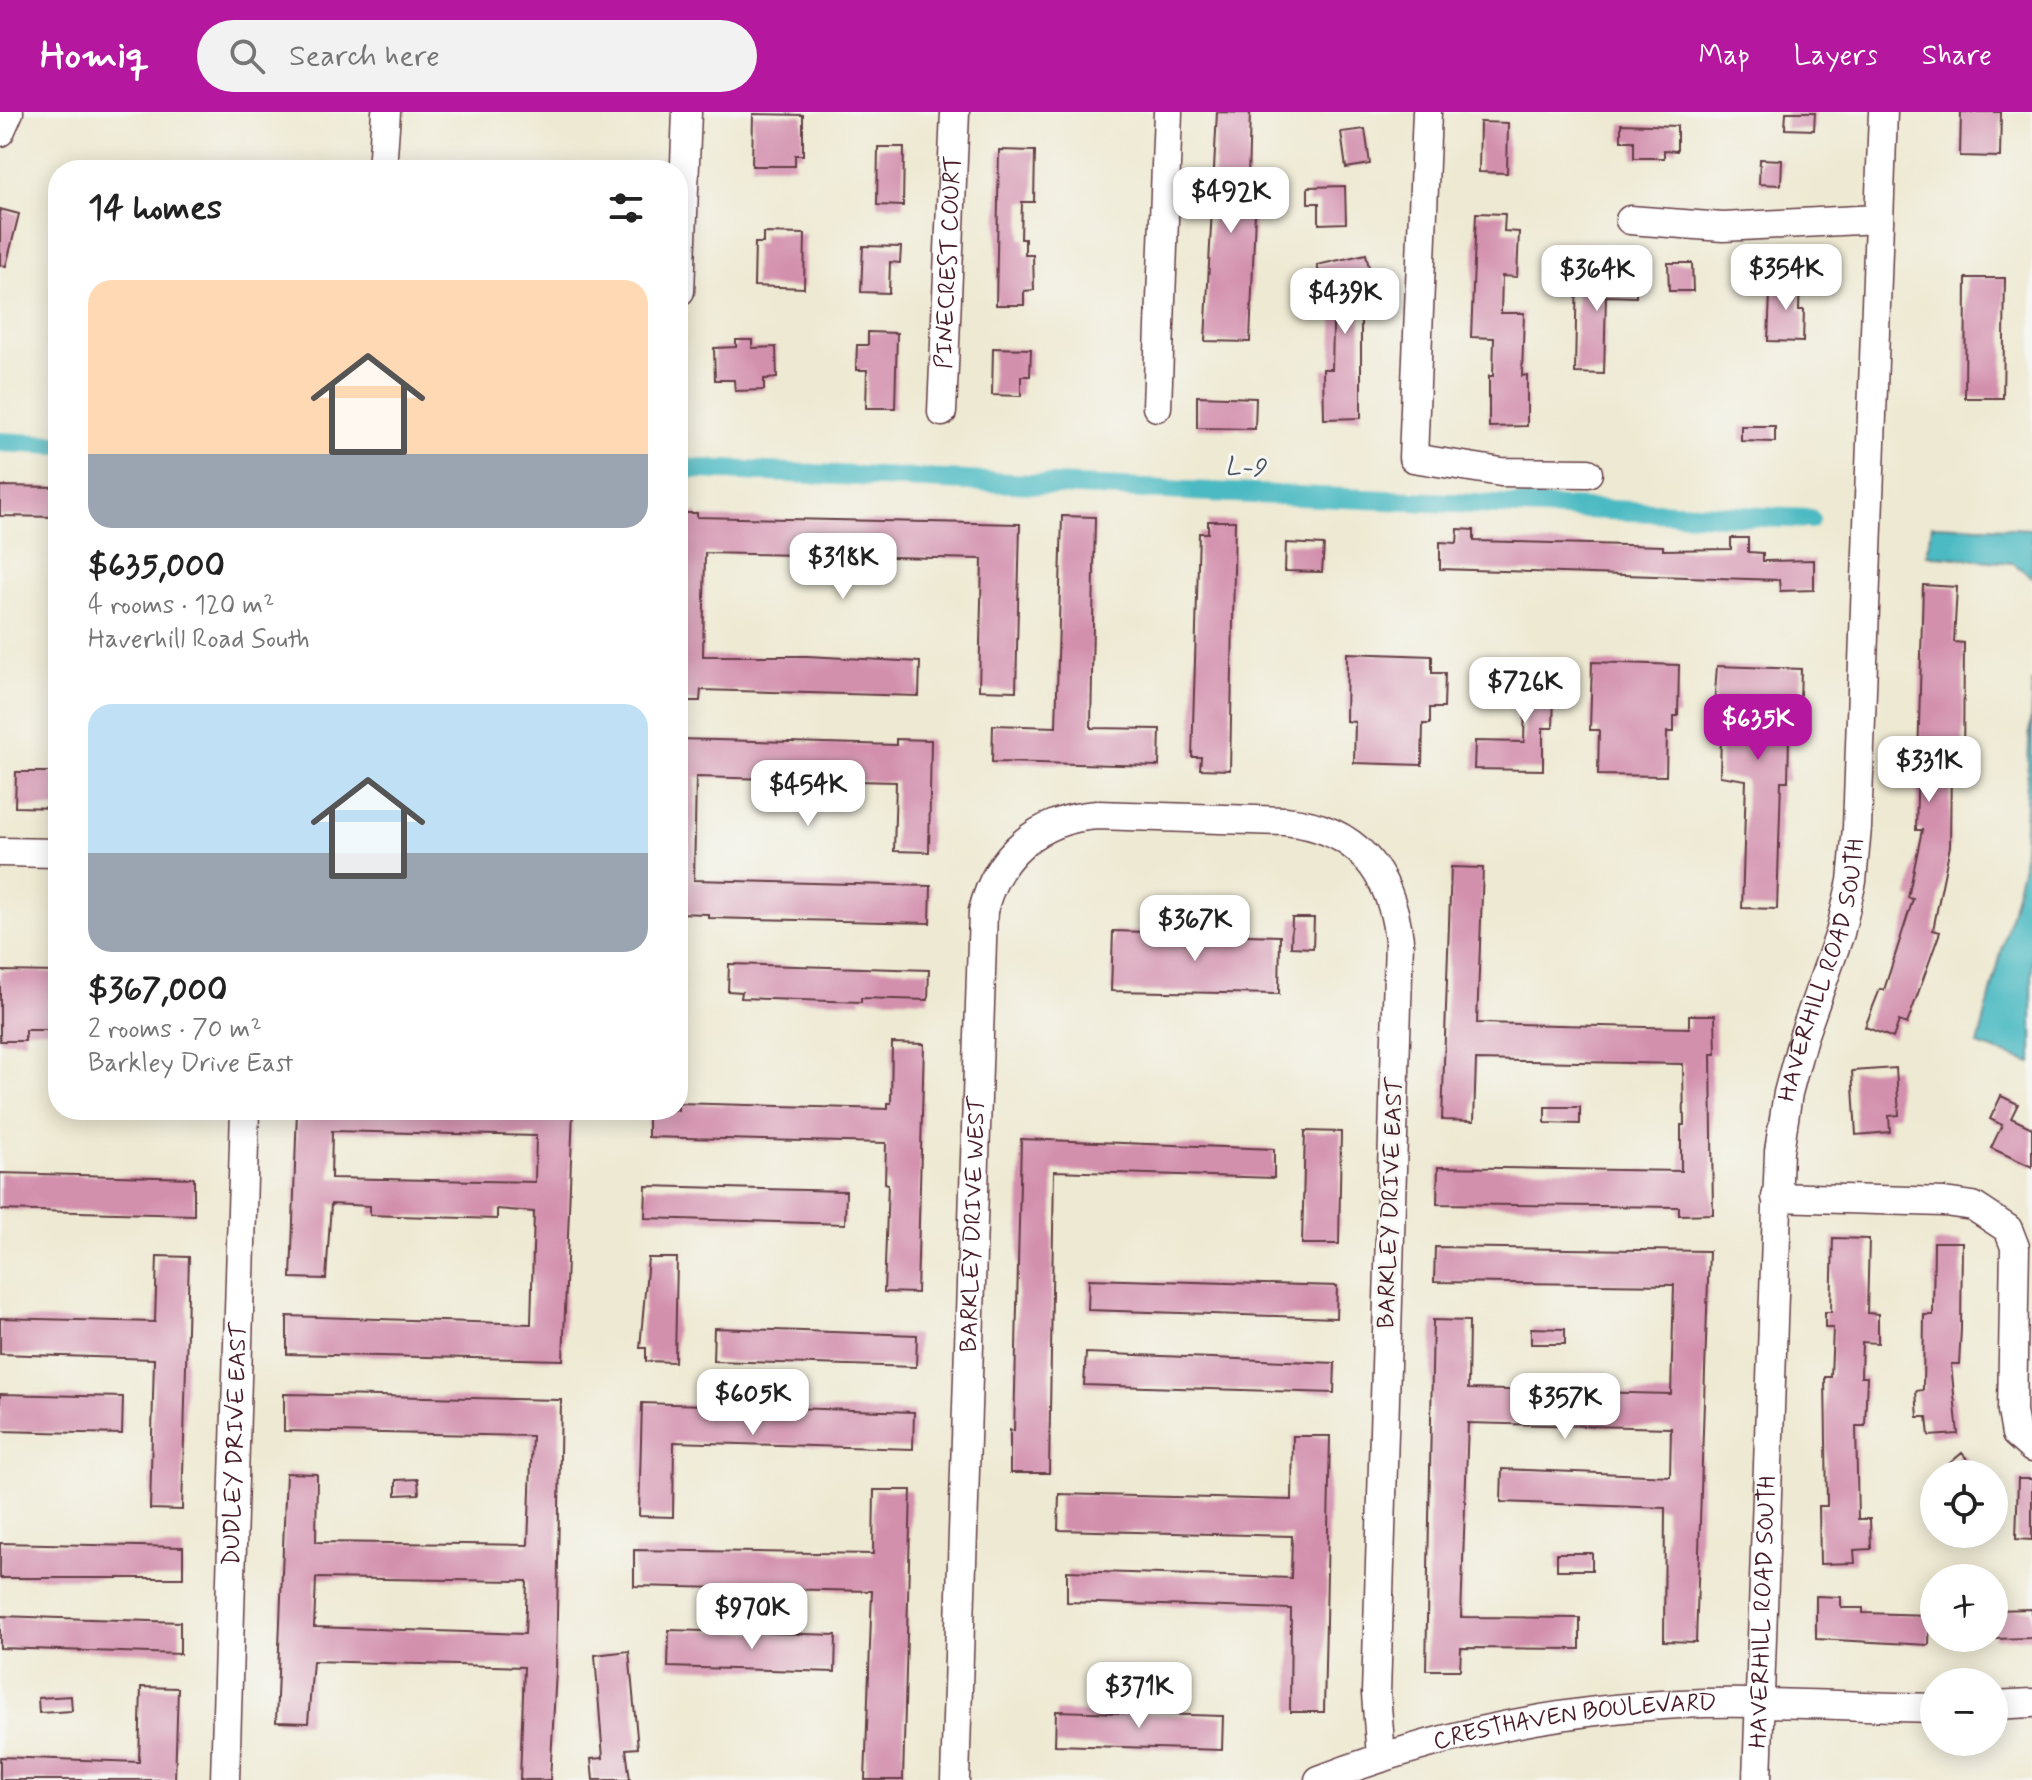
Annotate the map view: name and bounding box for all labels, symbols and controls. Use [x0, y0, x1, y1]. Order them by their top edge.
search box [197, 20, 757, 92]
text: Homiq [40, 32, 149, 81]
icon: search [225, 34, 269, 78]
text: Search here [289, 37, 440, 76]
text: Map [1699, 38, 1750, 75]
text: Layers [1794, 38, 1878, 75]
text: Share [1922, 38, 1992, 75]
street label: PINECREST COURT [928, 155, 969, 370]
pin: $492K [1175, 167, 1287, 235]
text: $492K [1191, 176, 1271, 210]
text: 14 homes [88, 186, 222, 231]
icon: filters [604, 186, 648, 230]
pin: $354K [1730, 244, 1842, 312]
pin: $364K [1541, 245, 1653, 313]
text: $354K [1749, 253, 1823, 287]
text: $364K [1559, 254, 1635, 288]
pin: $439K [1289, 268, 1401, 336]
text: $439K [1308, 277, 1382, 311]
icon: home [296, 332, 440, 476]
water label: L-9 [1224, 450, 1269, 486]
pin: $318K [787, 533, 899, 601]
text: $318K [808, 542, 878, 576]
text: $635,000 [88, 544, 225, 589]
text: 4 rooms · 120 m² [88, 589, 275, 623]
text: Haverhill Road South [88, 623, 310, 657]
pin: $726K [1469, 657, 1581, 725]
text: $726K [1487, 666, 1563, 700]
pin: $635K [1702, 694, 1814, 762]
text: $635K [1722, 703, 1794, 737]
pin: $331K [1873, 736, 1985, 804]
text: $331K [1896, 745, 1962, 779]
icon: home [296, 756, 440, 900]
pin: $454K [752, 760, 864, 828]
text: $454K [769, 769, 847, 803]
street label: HAVERHILL ROAD SOUTH [1771, 837, 1871, 1103]
pin: $367K [1139, 895, 1251, 963]
text: $367K [1158, 904, 1232, 938]
text: $367,000 [88, 968, 227, 1013]
text: 2 rooms · 70 m² [88, 1013, 262, 1047]
text: Barkley Drive East [88, 1047, 293, 1081]
street label: BARKLEY DRIVE EAST [1371, 1076, 1411, 1329]
street label: BARKLEY DRIVE WEST [953, 1095, 993, 1353]
street label: DUDLEY DRIVE EAST [216, 1321, 254, 1566]
pin: $605K [697, 1369, 809, 1437]
pin: $357K [1509, 1373, 1621, 1441]
text: $605K [715, 1378, 791, 1412]
text: $357K [1528, 1382, 1602, 1416]
map controls [1920, 1460, 2008, 1756]
button: locate [1920, 1460, 2008, 1548]
street label: HAVERHILL ROAD SOUTH [1743, 1476, 1783, 1749]
button: + [1920, 1564, 2008, 1652]
pin: $970K [696, 1583, 808, 1651]
text: $970K [714, 1592, 790, 1626]
pin: $371K [1083, 1662, 1195, 1730]
button: − [1920, 1668, 2008, 1756]
text: $371K [1105, 1671, 1173, 1705]
street label: CRESTHAVEN BOULEVARD [1430, 1687, 1717, 1757]

